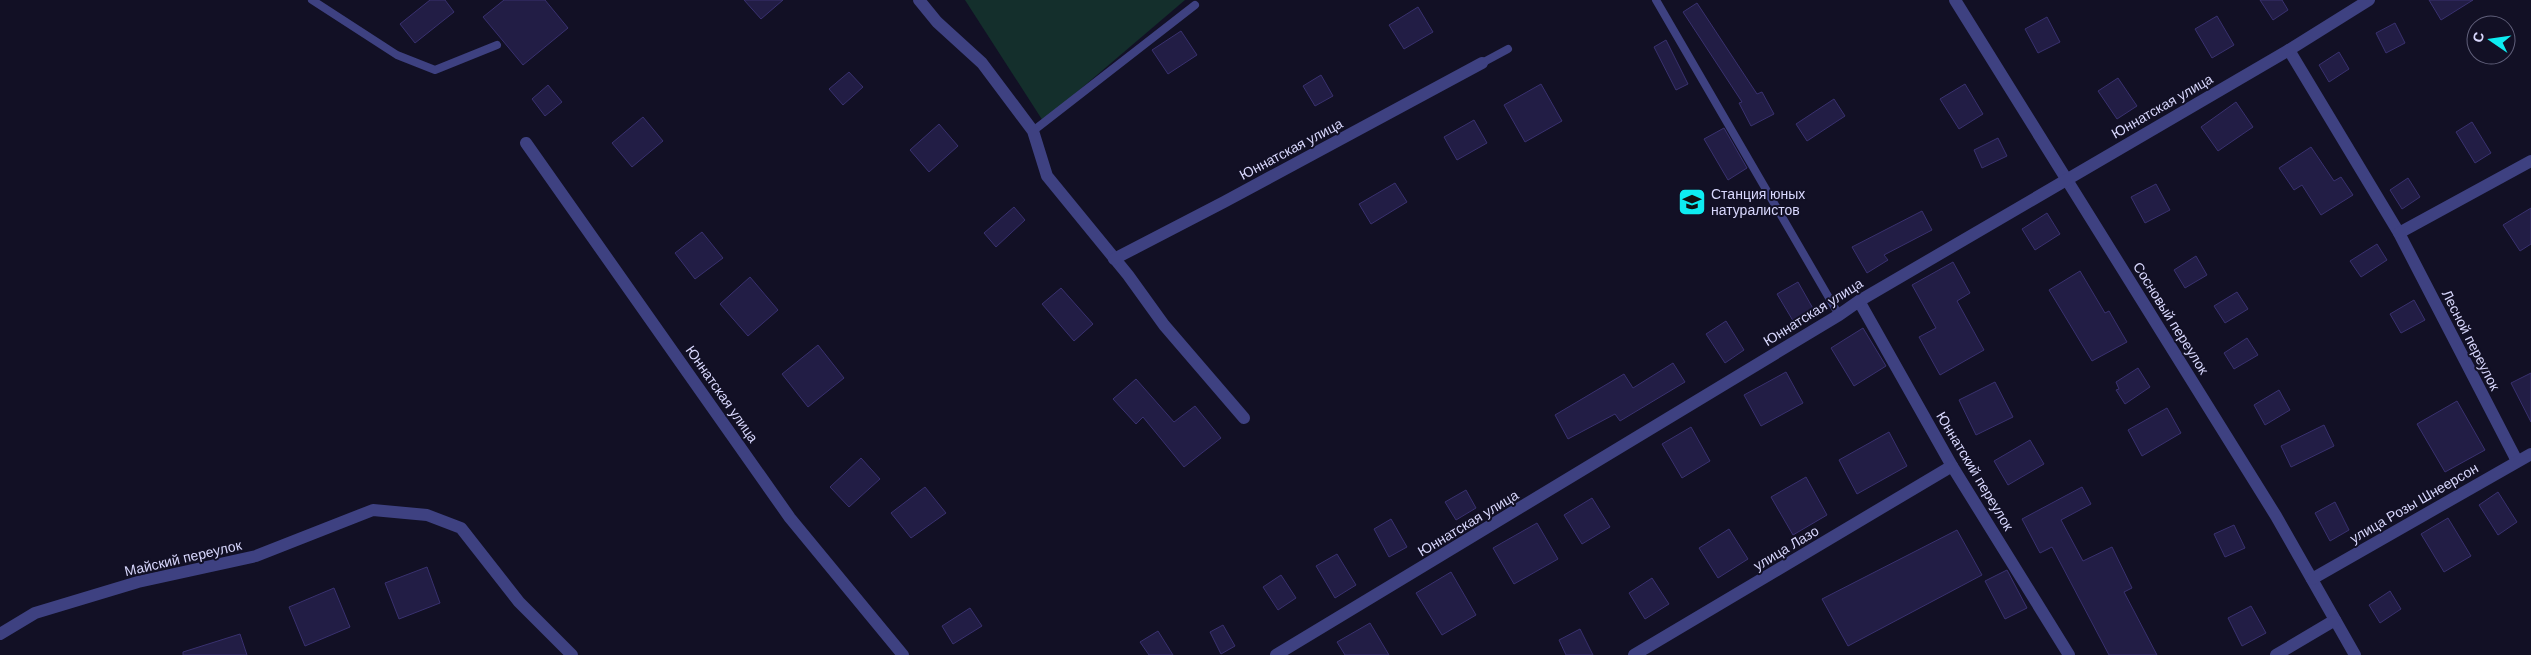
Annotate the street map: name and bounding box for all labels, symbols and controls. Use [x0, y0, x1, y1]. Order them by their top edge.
north arrow [2466, 15, 2516, 65]
text: С [2468, 30, 2488, 44]
street label: Юннатская улица [2108, 70, 2216, 142]
street label: Юннатская улица [1236, 114, 1346, 184]
place label: Станция юных натуралистов [1711, 185, 1805, 219]
school or university icon: Станция юных натуралистов [1677, 187, 1707, 217]
street label: Сосновый переулок [2129, 258, 2213, 378]
street label: Юннатская улица [1760, 274, 1866, 350]
street label: Лесной переулок [2438, 287, 2505, 394]
street label: Юннатская улица [682, 342, 762, 446]
street label: Юннатский переулок [1932, 408, 2018, 534]
street label: улица Розы Шнеерсон [2347, 459, 2481, 547]
street label: Юннатская улица [1414, 486, 1522, 560]
street label: улица Лазо [1750, 521, 1822, 575]
street label: Майский переулок [123, 536, 244, 580]

